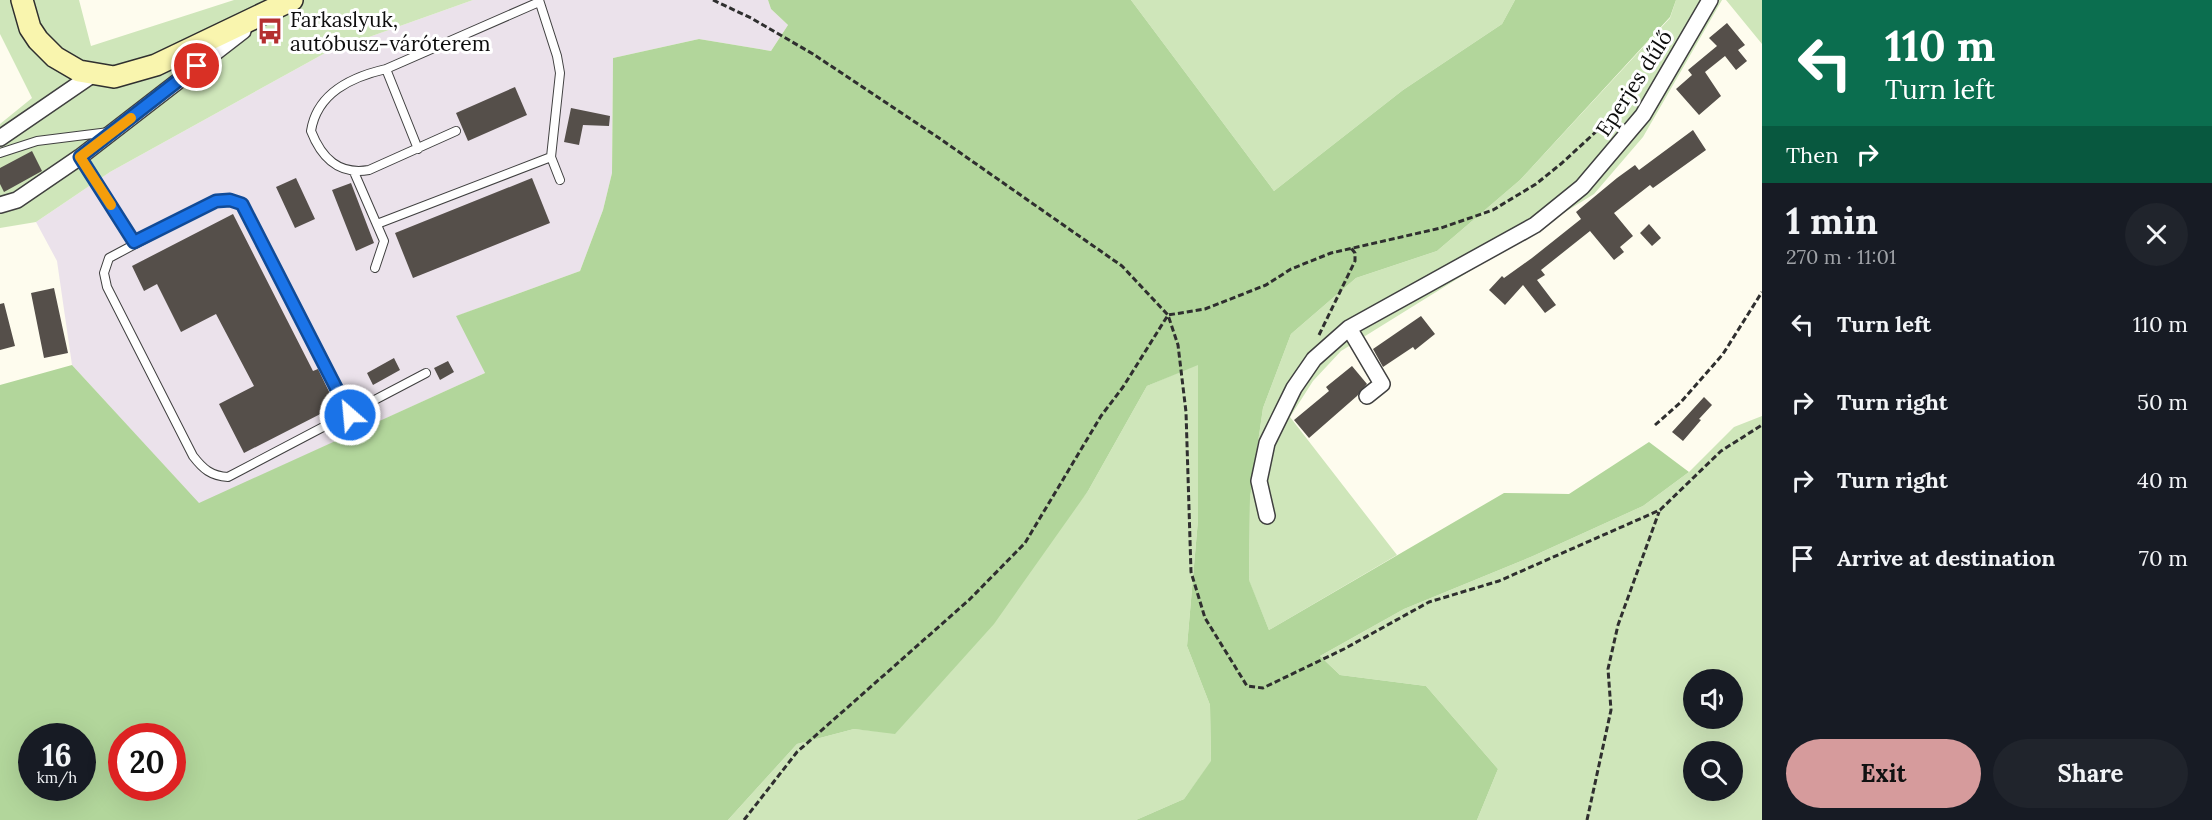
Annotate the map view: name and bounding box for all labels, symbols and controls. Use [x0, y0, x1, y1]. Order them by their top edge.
place label: Farkaslyuk, autóbusz-váróterem [290, 6, 491, 57]
bus stop icon: Farkaslyuk, autóbusz-váróterem [255, 16, 285, 46]
text: 110 m [1885, 19, 1996, 73]
icon: left [1786, 24, 1864, 102]
street label: Eperjes dűlő [1590, 25, 1678, 141]
pin [171, 40, 222, 91]
icon: arrive [180, 49, 213, 82]
text: Turn left [1885, 72, 1995, 106]
icon: right [1851, 138, 1884, 171]
text: Then [1786, 141, 1839, 169]
text: 1 min [1786, 198, 1878, 244]
button: close [2125, 203, 2188, 266]
text: 270 m · 11:01 [1786, 244, 1896, 269]
icon: left [1786, 308, 1819, 341]
text: Turn left [1837, 310, 1931, 338]
text: 110 m [2133, 310, 2188, 338]
position arrow [318, 383, 382, 447]
icon: right [1786, 386, 1819, 419]
text: Turn right [1837, 388, 1948, 416]
text: 50 m [2137, 388, 2188, 416]
icon: right [1786, 464, 1819, 497]
text: Turn right [1837, 466, 1948, 494]
text: 40 m [2137, 466, 2188, 494]
icon: arrive [1786, 542, 1819, 575]
text: Arrive at destination [1837, 544, 2055, 572]
text: 70 m [2139, 544, 2188, 572]
map controls [1683, 669, 1743, 801]
button: sound [1683, 669, 1743, 729]
speed limit sign: 20 [108, 723, 186, 801]
text: 16 [42, 736, 72, 774]
button: Exit [1786, 739, 1981, 808]
button: Share [1993, 739, 2188, 808]
button: search [1683, 741, 1743, 801]
text: km/h [37, 768, 77, 787]

